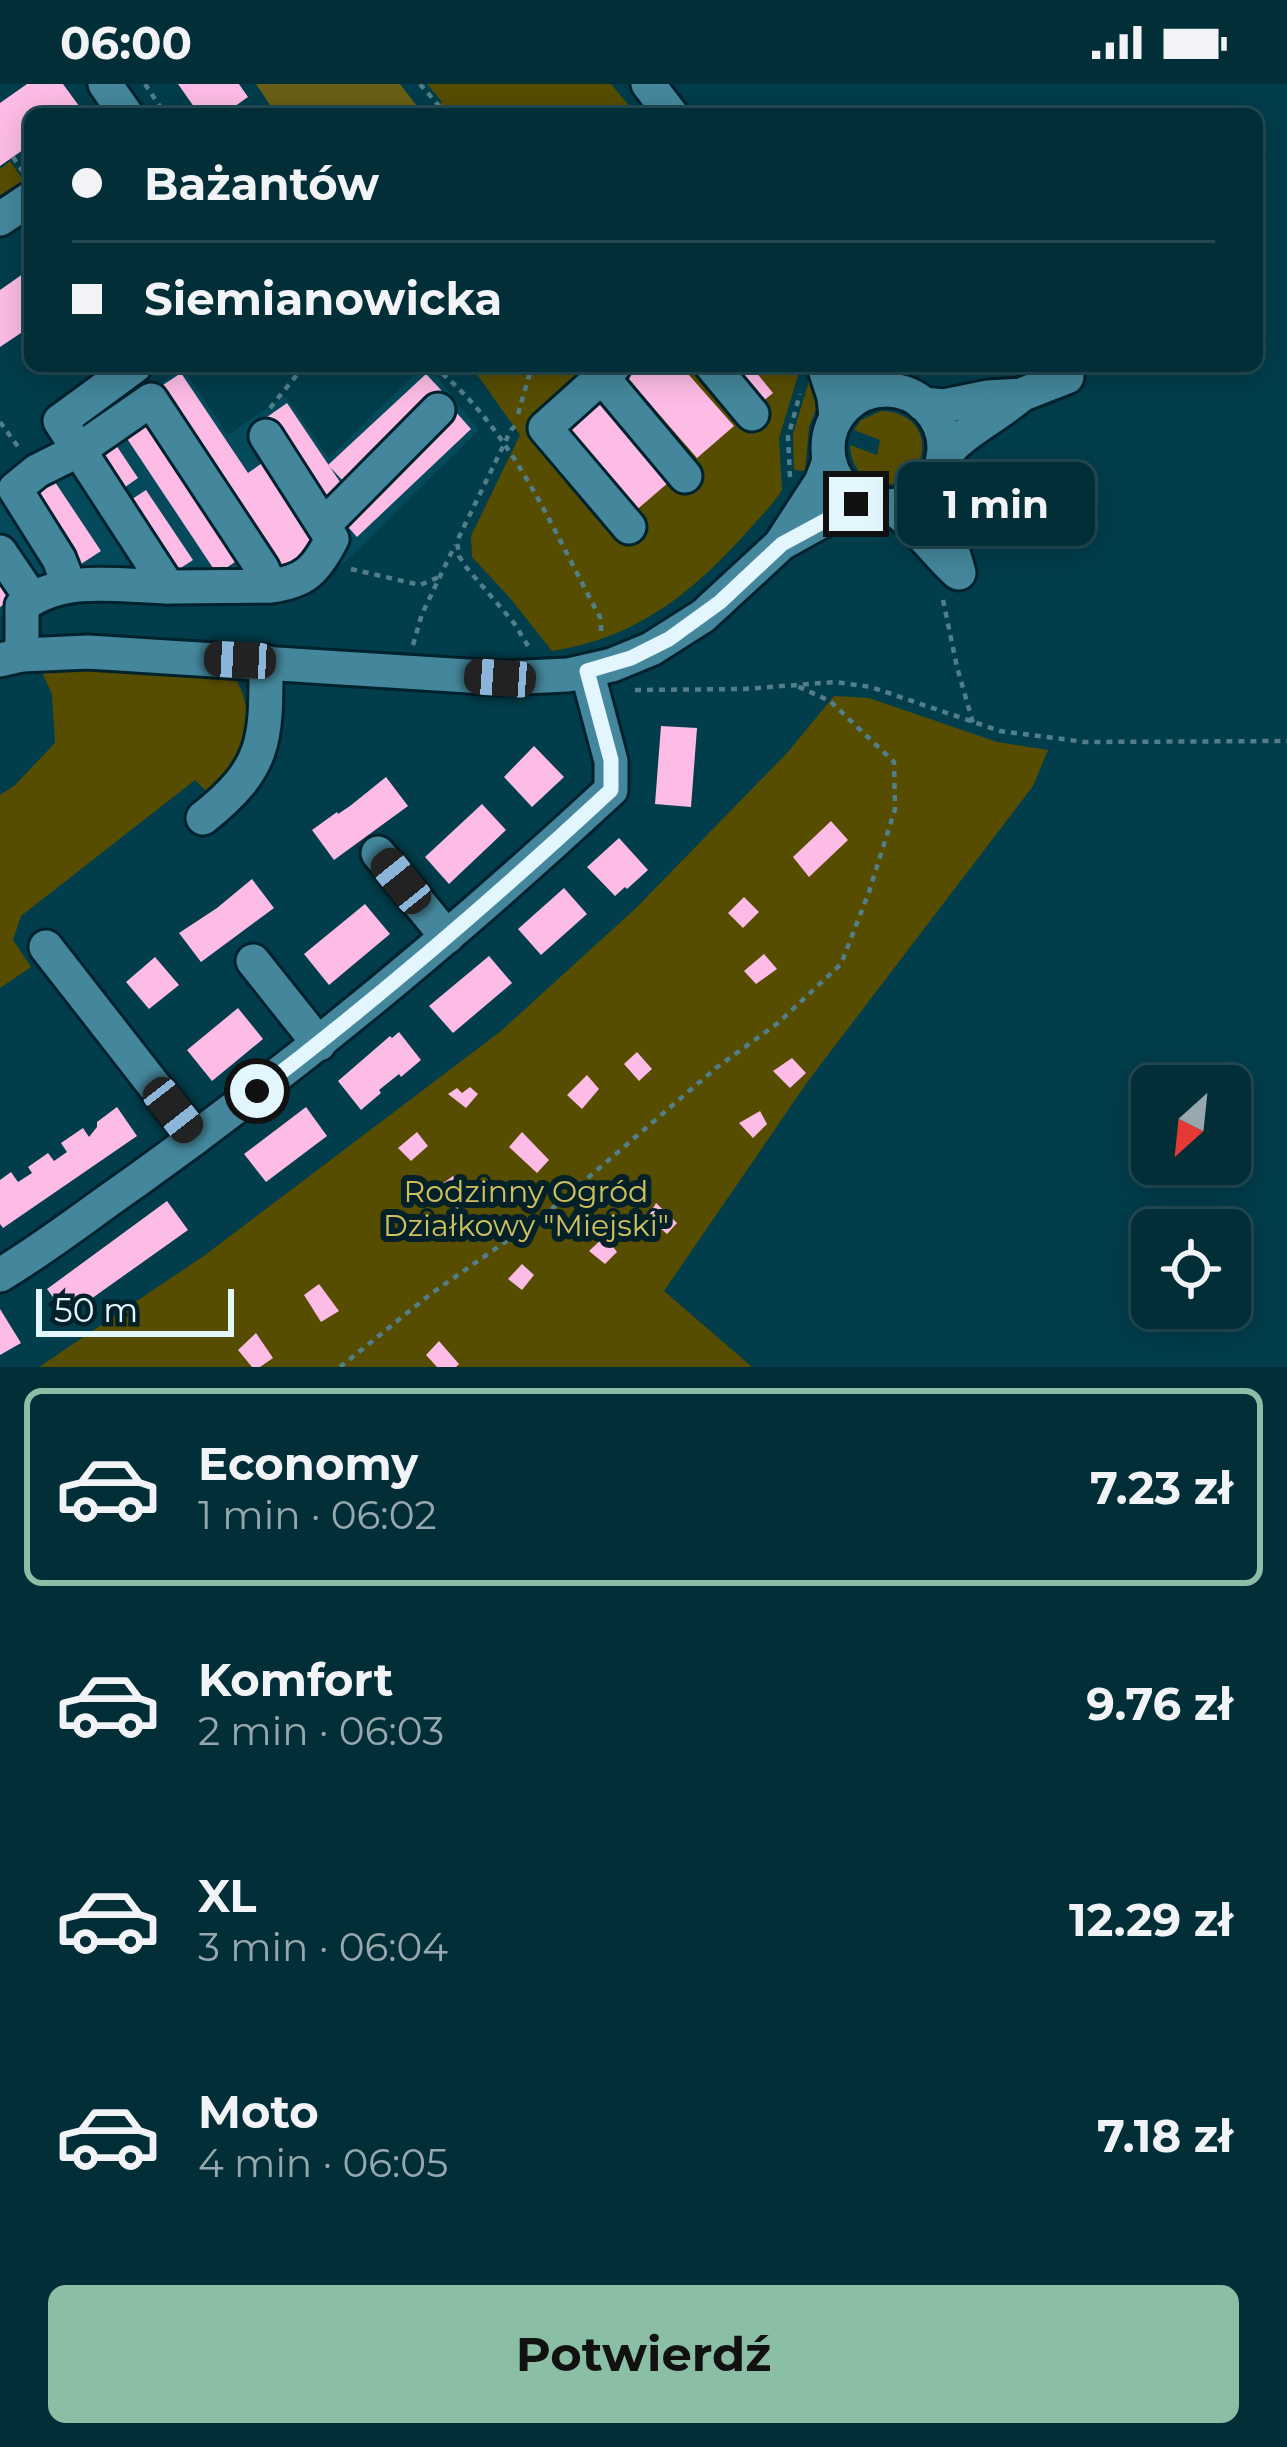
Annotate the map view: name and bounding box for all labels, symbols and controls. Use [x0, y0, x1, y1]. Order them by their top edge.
text: 06:00 [60, 15, 192, 70]
text: Bażantów [144, 156, 379, 211]
text: Siemianowicka [144, 271, 502, 326]
callout: 1 min [898, 462, 1096, 546]
route end [829, 477, 883, 531]
text: 1 min [943, 480, 1049, 528]
car [203, 640, 277, 680]
car [463, 658, 537, 698]
car [364, 842, 438, 920]
route start [230, 1064, 284, 1118]
north arrow [1131, 1065, 1251, 1185]
map controls [1131, 1065, 1251, 1329]
car [137, 1071, 209, 1149]
park label: Rodzinny Ogród Działkowy "Miejski" [383, 1173, 669, 1244]
button: locate [1131, 1209, 1251, 1329]
scale bar [36, 1283, 234, 1336]
text: 50 m [54, 1290, 138, 1330]
icon: car [54, 1433, 162, 1541]
text: Economy [198, 1436, 418, 1491]
text: 7.23 zł [1090, 1460, 1233, 1515]
text: 1 min · 06:02 [198, 1491, 437, 1539]
icon: car [54, 1649, 162, 1757]
text: Komfort [198, 1652, 393, 1707]
text: 9.76 zł [1086, 1676, 1233, 1731]
text: 2 min · 06:03 [198, 1707, 444, 1755]
icon: car [54, 1865, 162, 1973]
text: XL [198, 1868, 256, 1923]
text: 12.29 zł [1069, 1892, 1233, 1947]
text: 3 min · 06:04 [198, 1923, 448, 1971]
icon: car [54, 2081, 162, 2189]
text: Moto [198, 2084, 319, 2139]
text: 7.18 zł [1097, 2108, 1233, 2163]
text: 4 min · 06:05 [198, 2139, 448, 2187]
button: Potwierdź [48, 2285, 1239, 2423]

